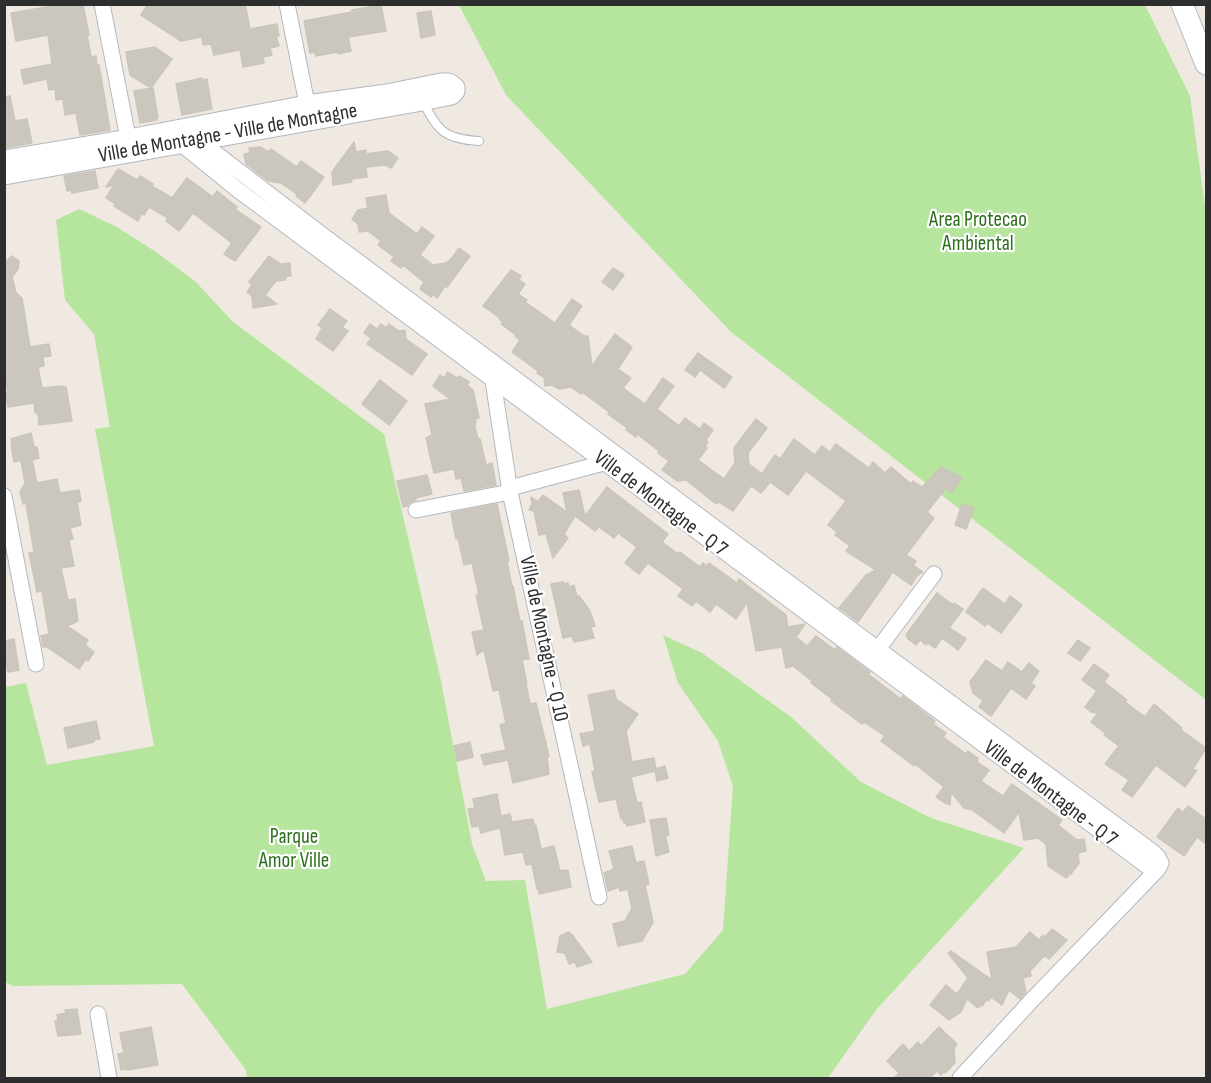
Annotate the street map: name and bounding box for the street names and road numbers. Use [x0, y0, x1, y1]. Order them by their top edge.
street label: Ville de Montagne - Ville de Montagne [97, 99, 359, 169]
street label: Ville de Montagne - Q 7 [588, 446, 732, 562]
street label: Ville de Montagne - Q 10 [513, 554, 573, 724]
street label: Ville de Montagne - Q 7 [978, 736, 1122, 852]

